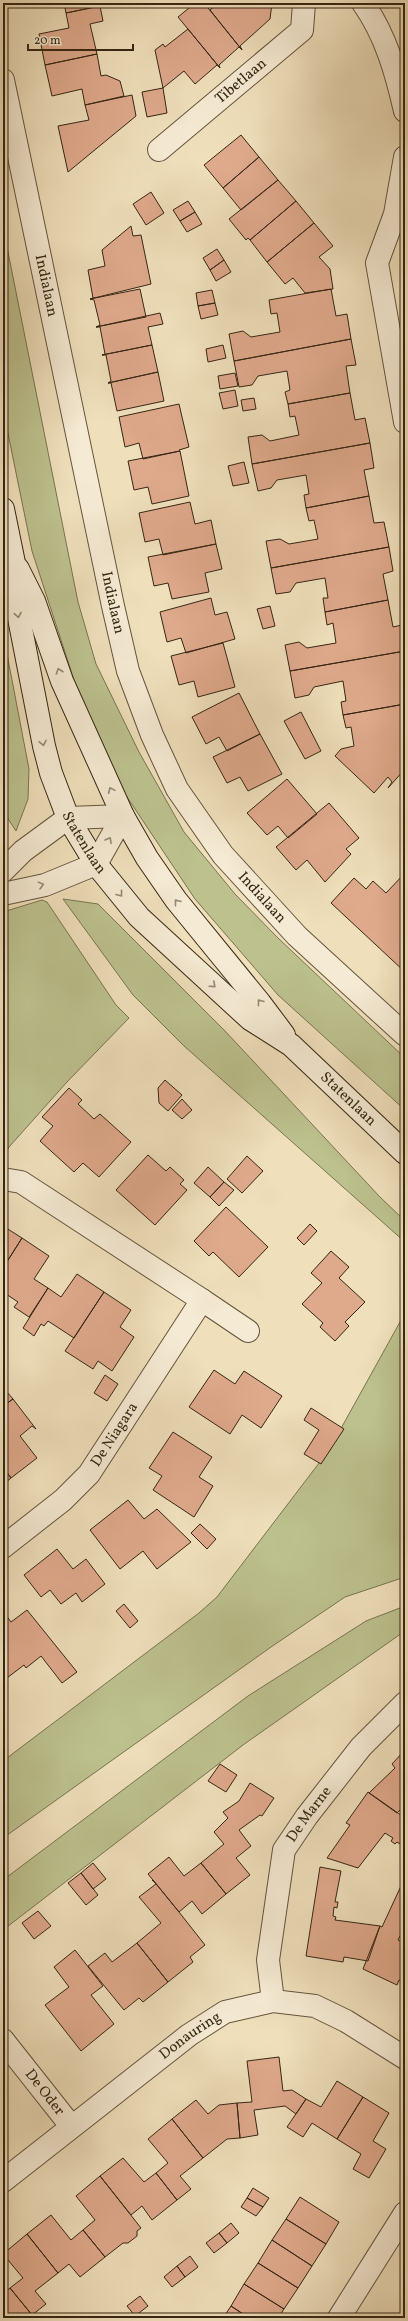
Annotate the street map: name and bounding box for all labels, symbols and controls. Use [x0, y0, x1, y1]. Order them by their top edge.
scale bar [28, 26, 133, 52]
text: 20 m [34, 33, 61, 49]
street label: Tibetlaan [211, 53, 271, 109]
street label: Indialaan [29, 252, 63, 319]
street label: Indialaan [96, 570, 130, 636]
one-way arrow [13, 612, 22, 619]
one-way arrow [55, 668, 64, 675]
one-way arrow [38, 740, 47, 746]
one-way arrow [108, 787, 116, 795]
street label: Statenlaan [56, 809, 111, 879]
one-way arrow [105, 837, 112, 844]
street label: Indialaan [233, 867, 291, 928]
one-way arrow [37, 881, 44, 890]
one-way arrow [116, 890, 123, 897]
one-way arrow [175, 899, 182, 906]
one-way arrow [208, 980, 216, 988]
one-way arrow [257, 1000, 264, 1007]
street label: Statenlaan [315, 1067, 381, 1131]
street label: De Niagara [86, 1399, 144, 1471]
street label: De Marne [282, 1782, 337, 1847]
street label: Donauring [155, 2006, 225, 2065]
street label: De Oder [20, 2065, 70, 2120]

